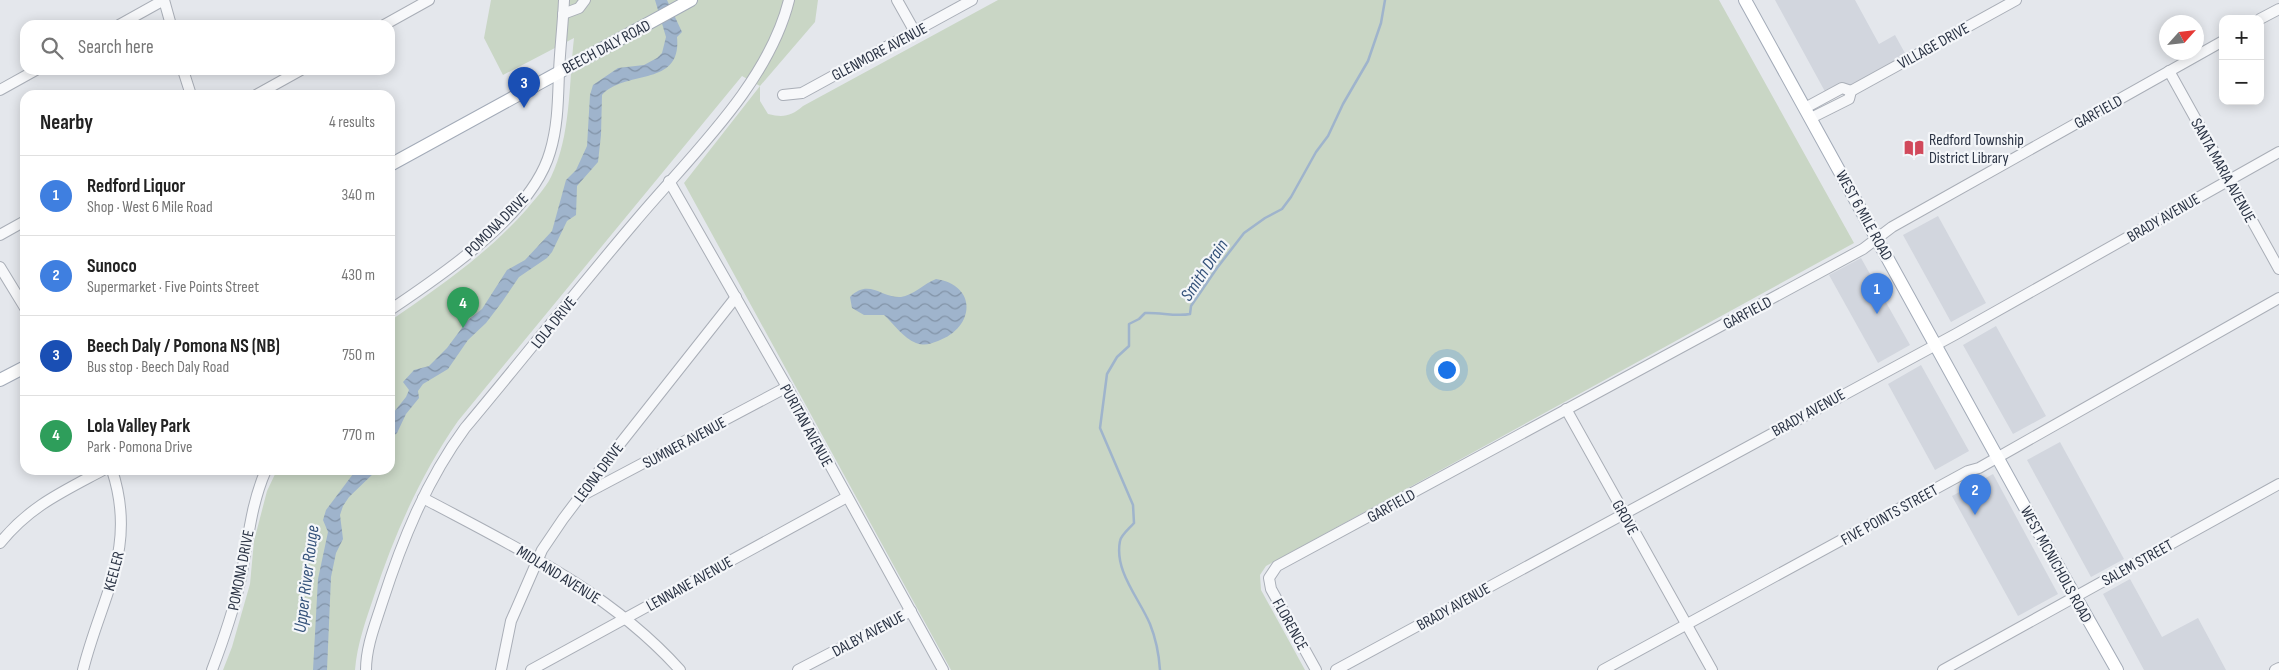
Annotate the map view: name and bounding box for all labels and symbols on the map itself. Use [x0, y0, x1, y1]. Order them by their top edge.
north arrow [2159, 15, 2204, 60]
street label: BEECH DALY ROAD [559, 16, 654, 78]
street label: GLENMORE AVENUE [829, 19, 931, 85]
street label: VILLAGE DRIVE [1895, 19, 1973, 74]
pin: 3 [508, 67, 540, 108]
street label: GARFIELD [2071, 91, 2126, 133]
street label: SANTA MARIA AVENUE [2186, 115, 2259, 226]
place label: Redford Township District Library [1929, 131, 2024, 168]
library icon: Redford Township District Library [1903, 137, 1925, 159]
street label: WEST 6 MILE ROAD [1831, 167, 1896, 264]
street label: POMONA DRIVE [461, 189, 533, 261]
street label: BRADY AVENUE [2124, 190, 2204, 247]
water label: Smith Drain [1176, 235, 1233, 305]
pin: 1 [1861, 273, 1893, 314]
pin: 4 [447, 287, 479, 328]
street label: LOLA DRIVE [527, 293, 581, 353]
street label: GARFIELD [1720, 293, 1775, 334]
your location [1434, 357, 1460, 383]
street label: PURITAN AVENUE [775, 381, 836, 470]
street label: BRADY AVENUE [1769, 385, 1849, 441]
street label: SUMNER AVENUE [640, 413, 730, 473]
street label: LEONA DRIVE [571, 439, 628, 507]
pin: 2 [1959, 474, 1991, 515]
street label: FIVE POINTS STREET [1838, 481, 1942, 550]
street label: GARFIELD [1364, 485, 1419, 527]
street label: GROVE [1607, 497, 1642, 538]
street label: WEST MCNICHOLS ROAD [2016, 503, 2096, 626]
water label: Upper River Rouge [289, 524, 324, 634]
street label: POMONA DRIVE [224, 528, 259, 612]
street label: SALEM STREET [2099, 536, 2177, 591]
street label: MIDLAND AVENUE [513, 542, 604, 608]
street label: KEELER [100, 549, 129, 593]
street label: LENNANE AVENUE [643, 553, 736, 616]
street label: BRADY AVENUE [1414, 579, 1494, 635]
street label: FLORENCE [1268, 595, 1312, 654]
street label: DALBY AVENUE [829, 607, 908, 661]

